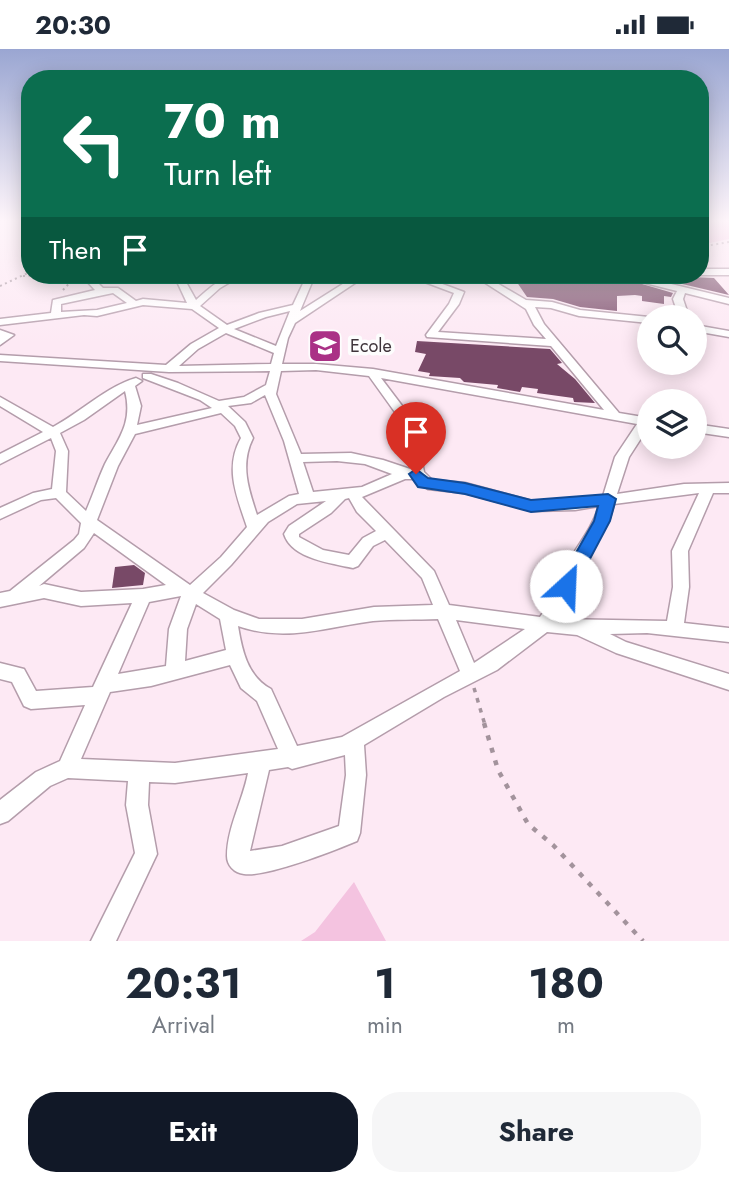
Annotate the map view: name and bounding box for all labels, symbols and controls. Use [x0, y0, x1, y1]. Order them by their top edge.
text: 20:30 [35, 6, 111, 44]
text: 70 m [164, 86, 281, 156]
icon: left [49, 98, 140, 189]
text: Turn left [164, 151, 271, 197]
text: Then [49, 231, 102, 269]
icon: arrive [116, 231, 154, 269]
map controls [637, 305, 707, 459]
button: search [637, 305, 707, 375]
school or university icon: Ecole [306, 327, 344, 365]
place label: Ecole [350, 333, 392, 359]
button: layers [637, 389, 707, 459]
pin [386, 402, 446, 474]
icon: arrive [397, 413, 435, 451]
position arrow [529, 549, 603, 623]
text: 20:31 [125, 953, 242, 1014]
text: 1 [374, 953, 396, 1014]
text: 180 [528, 953, 604, 1014]
text: Arrival [152, 1008, 215, 1042]
text: min [367, 1008, 403, 1042]
text: m [557, 1008, 575, 1042]
button: Exit [28, 1092, 358, 1172]
button: Share [372, 1092, 701, 1172]

